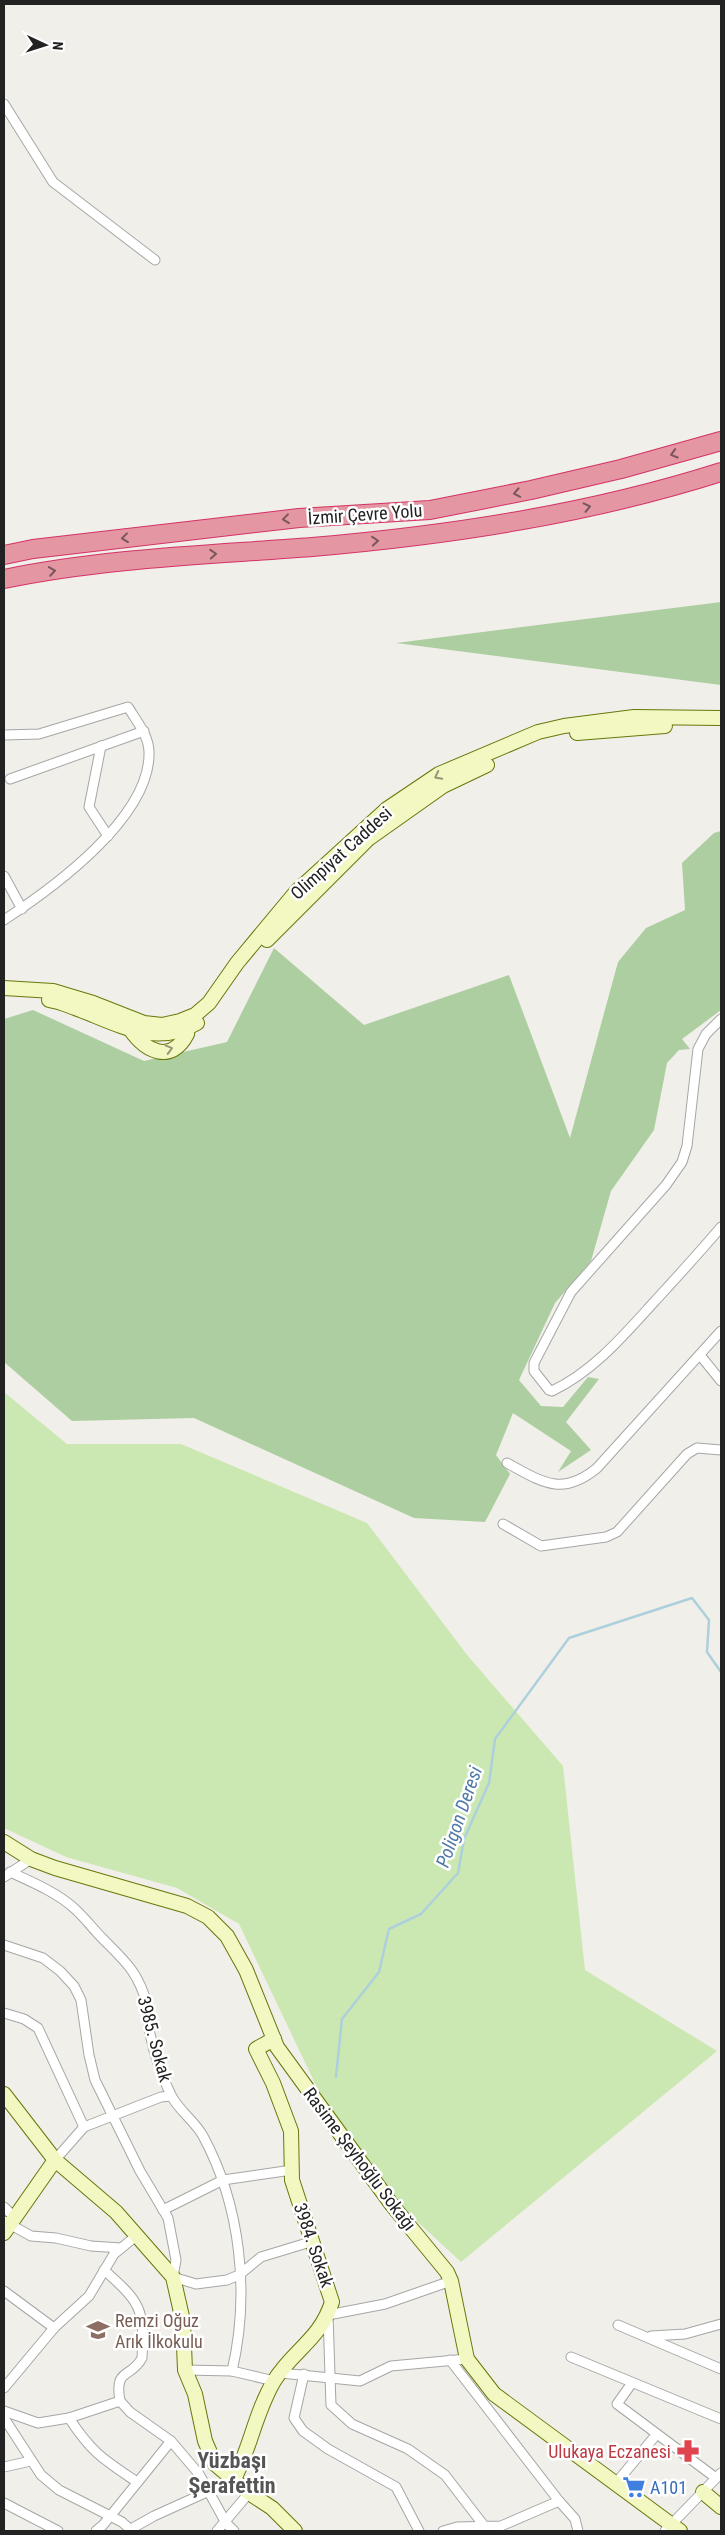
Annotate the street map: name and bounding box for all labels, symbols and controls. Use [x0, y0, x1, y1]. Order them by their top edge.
north arrow [20, 20, 70, 70]
text: N [50, 41, 66, 51]
one-way arrow [671, 449, 679, 459]
one-way arrow [512, 487, 521, 498]
street label: İzmir Çevre Yolu [307, 500, 423, 528]
one-way arrow [583, 502, 592, 512]
one-way arrow [282, 513, 290, 524]
one-way arrow [120, 532, 128, 543]
one-way arrow [372, 536, 380, 547]
one-way arrow [210, 549, 218, 560]
one-way arrow [47, 567, 56, 577]
one-way arrow [434, 770, 443, 780]
street label: Olimpiyat Caddesi [286, 802, 396, 904]
one-way arrow [164, 1045, 173, 1055]
water label: Poligon Deresi [431, 1763, 487, 1871]
street label: 3985. Sokak [134, 1994, 176, 2084]
street label: Rasime Şeyhoğlu Sokağı [299, 2083, 421, 2235]
street label: 3984. Sokak [290, 2200, 338, 2290]
place label: Remzi Oğuz Arık İlkokulu [115, 2310, 203, 2352]
school or university icon: Remzi Oğuz Arık İlkokulu [85, 2317, 111, 2343]
pharmacy icon: Ulukaya Eczanesi [675, 2438, 701, 2464]
place label: Ulukaya Eczanesi [548, 2441, 671, 2462]
district label: Yüzbaşı Şerafettin [188, 2448, 276, 2498]
supermarket icon: A101 [621, 2474, 647, 2500]
place label: A101 [650, 2477, 687, 2498]

